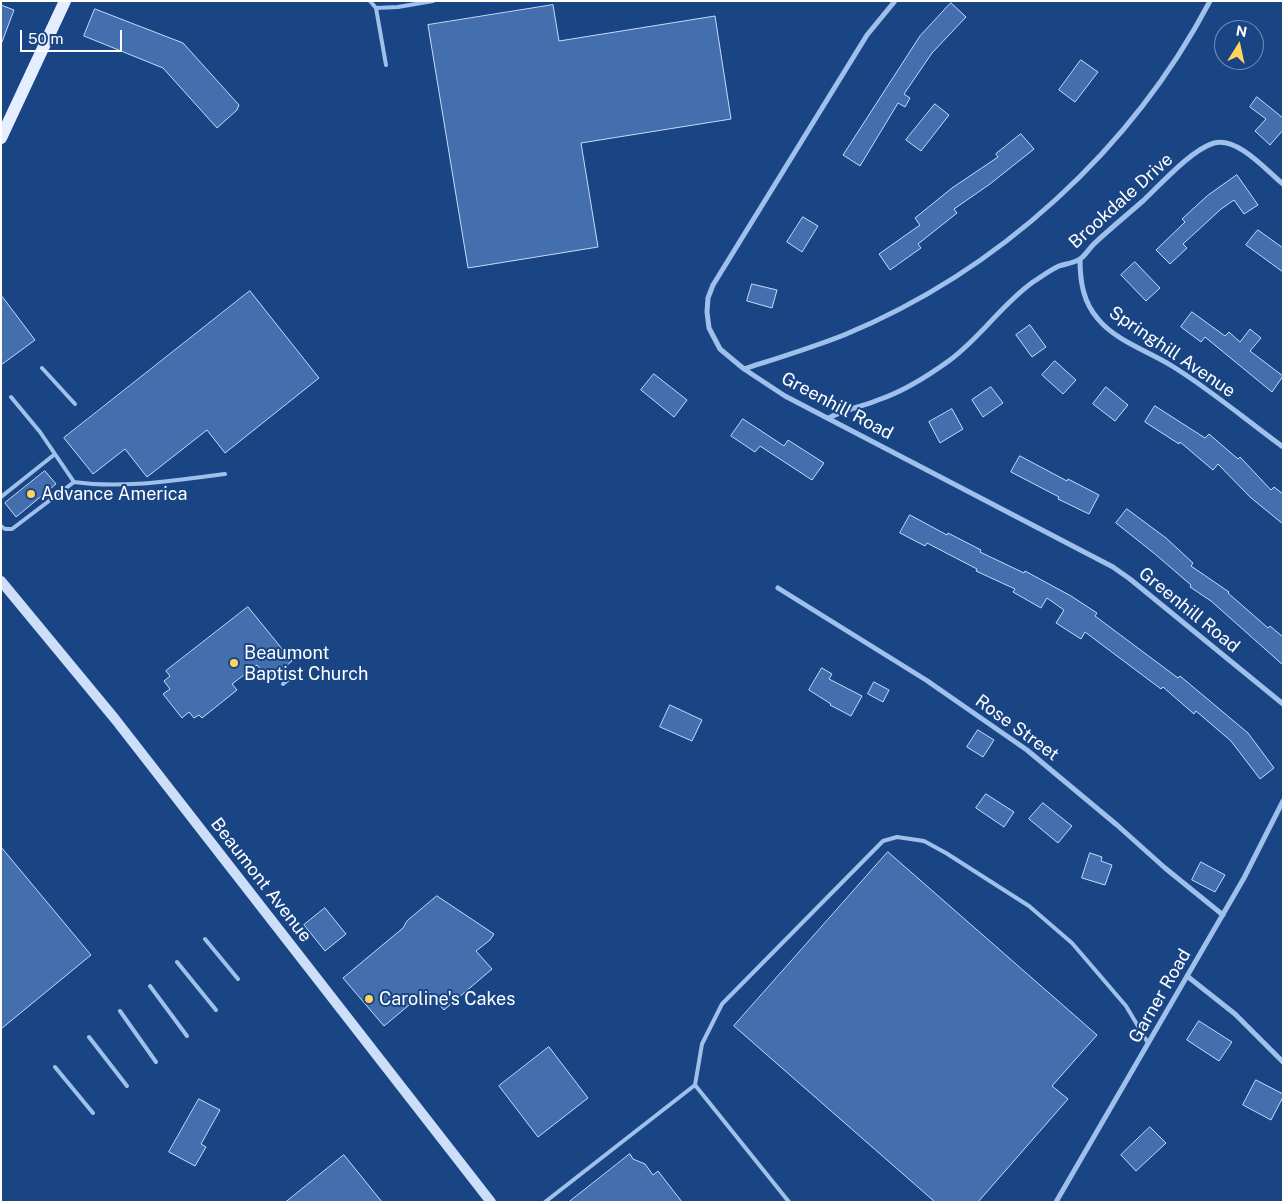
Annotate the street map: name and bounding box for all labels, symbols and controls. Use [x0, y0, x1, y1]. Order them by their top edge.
scale bar [22, 20, 125, 52]
north arrow [1214, 20, 1264, 70]
text: N [1235, 22, 1248, 40]
text: 50 m [28, 30, 63, 47]
street label: Brookdale Drive [1065, 149, 1177, 253]
street label: Springhill Avenue [1105, 302, 1239, 402]
street label: Greenhill Road [777, 367, 897, 445]
place label: Advance America [41, 483, 187, 505]
marker: Advance America [25, 488, 37, 500]
street label: Greenhill Road [1134, 563, 1244, 657]
place label: Beaumont Baptist Church [244, 642, 368, 684]
marker: Beaumont Baptist Church [228, 657, 240, 669]
street label: Rose Street [971, 690, 1063, 766]
street label: Beaumont Avenue [206, 814, 316, 946]
street label: Garner Road [1124, 945, 1196, 1047]
place label: Caroline's Cakes [379, 988, 515, 1010]
marker: Caroline's Cakes [363, 993, 375, 1005]

